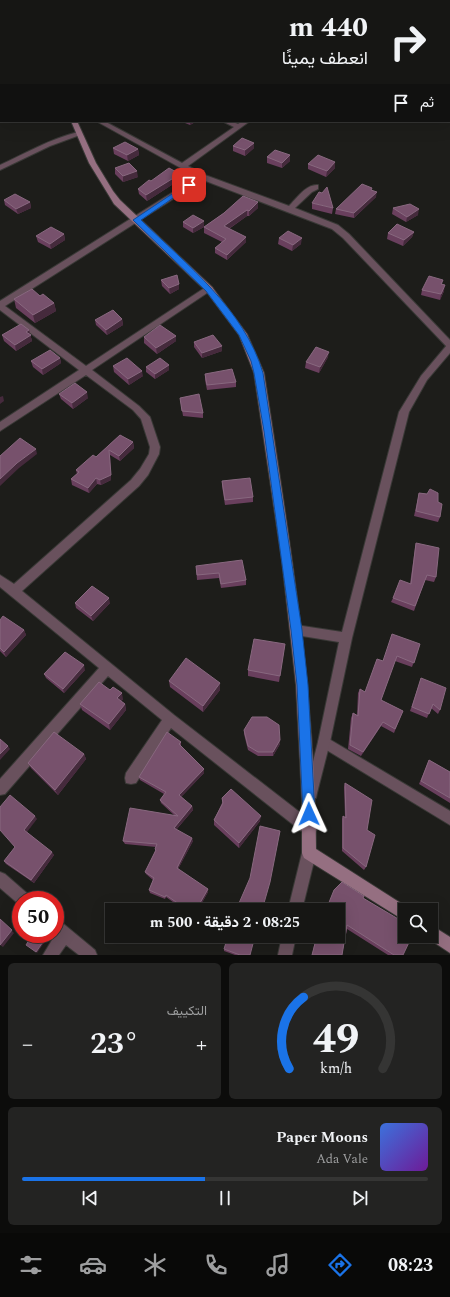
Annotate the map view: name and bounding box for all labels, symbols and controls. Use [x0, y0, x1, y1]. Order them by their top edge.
text: 440 m [289, 6, 368, 49]
icon: right [382, 16, 434, 68]
text: انعطف يمينًا [282, 45, 368, 72]
text: ثم [420, 91, 434, 114]
icon: arrive [390, 92, 412, 114]
pin [172, 168, 206, 202]
icon: arrive [178, 174, 200, 196]
position arrow [288, 793, 330, 835]
speed limit sign: 50 [12, 891, 64, 943]
map controls [398, 903, 438, 943]
button: search [398, 903, 438, 943]
text: 08:25 · 2 دقيقة · 500 m [150, 911, 300, 934]
text: التكييف [167, 1001, 207, 1021]
text: 49 [312, 1008, 359, 1071]
text: 23° [90, 1021, 139, 1067]
text: − [22, 1028, 33, 1061]
text: + [196, 1028, 207, 1061]
text: km/h [319, 1058, 352, 1080]
text: Paper Moons [276, 1126, 368, 1149]
text: Ada Vale [316, 1149, 368, 1169]
icon: previous [79, 1187, 101, 1209]
icon: pause [214, 1187, 236, 1209]
icon: next [349, 1187, 371, 1209]
icon: filters [17, 1251, 45, 1279]
icon: car [79, 1251, 107, 1279]
icon: climate [141, 1251, 169, 1279]
icon: phone [202, 1251, 230, 1279]
icon: music [264, 1251, 292, 1279]
icon: directions [326, 1251, 354, 1279]
text: 08:23 [388, 1252, 433, 1279]

